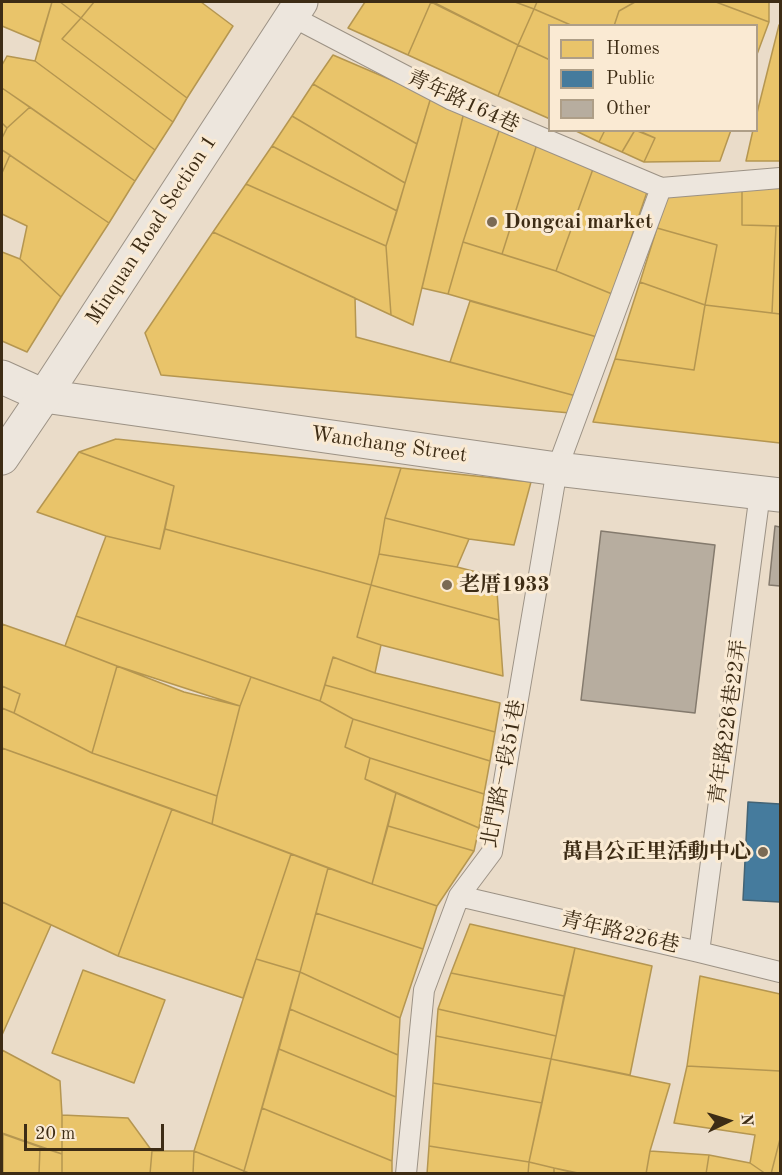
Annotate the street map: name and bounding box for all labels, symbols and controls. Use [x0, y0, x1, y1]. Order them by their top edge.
legend [548, 24, 758, 132]
text: Homes [606, 40, 660, 58]
street label: 青年路164巷 [403, 65, 523, 139]
text: Public [606, 70, 655, 88]
text: Other [606, 100, 650, 118]
street label: Minquan Road Section 1 [81, 130, 223, 330]
place label: Dongcai market [504, 209, 653, 235]
marker: Dongcai market [485, 215, 499, 229]
street label: Wanchang Street [309, 422, 469, 468]
place label: 老厝1933 [459, 572, 550, 598]
marker: 老厝1933 [440, 578, 454, 592]
street label: 青年路226巷22弄 [705, 638, 753, 806]
street label: 北門路一段51巷 [477, 698, 531, 850]
place label: 萬昌公正里活動中心 [562, 839, 751, 865]
marker: 萬昌公正里活動中心 [756, 845, 770, 859]
street label: 青年路226巷 [558, 907, 682, 959]
north arrow [698, 1091, 758, 1151]
scale bar [27, 1112, 166, 1150]
text: N [738, 1113, 754, 1126]
text: 20 m [35, 1125, 75, 1143]

